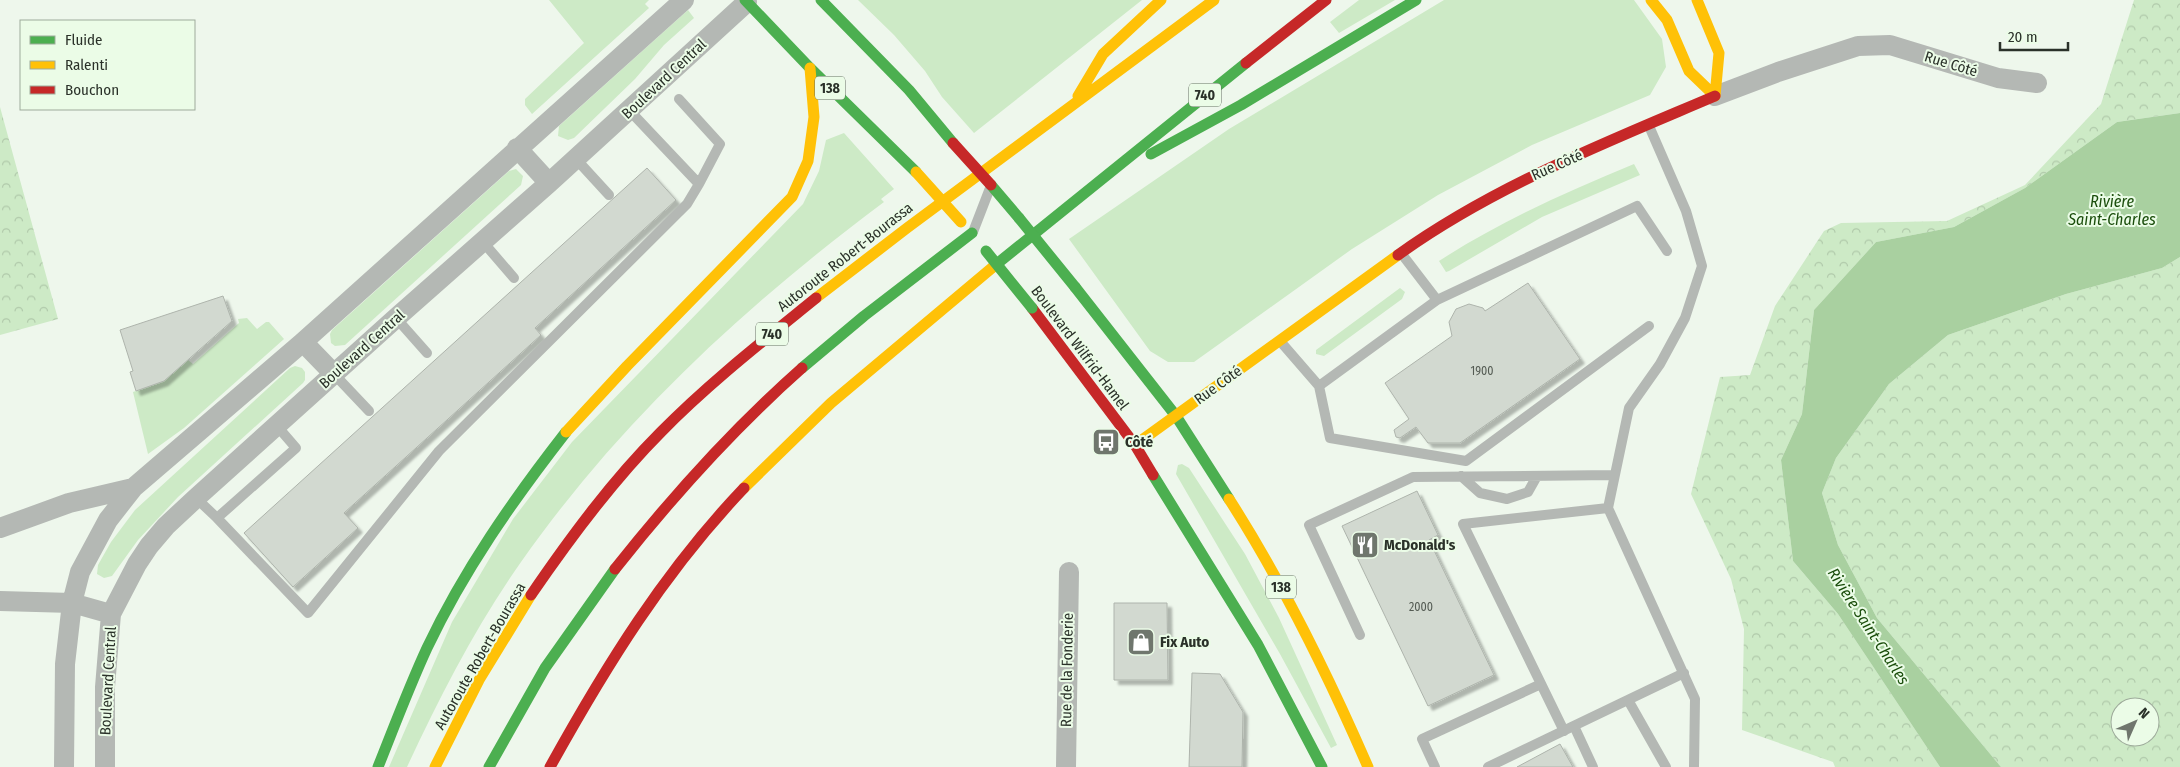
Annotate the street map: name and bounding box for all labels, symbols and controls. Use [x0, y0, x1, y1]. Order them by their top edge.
legend [20, 20, 195, 110]
scale bar [2000, 20, 2068, 52]
text: 20 m [2008, 28, 2038, 46]
text: Fluide [65, 31, 102, 49]
street label: Boulevard Central [618, 35, 710, 123]
street label: Rue Côté [1922, 47, 1980, 81]
text: Ralenti [65, 56, 108, 74]
road number: 138 [815, 76, 845, 100]
text: Bouchon [65, 81, 119, 99]
road number: 740 [1189, 84, 1221, 106]
street label: Rue Côté [1529, 146, 1585, 184]
water label: Rivière Saint-Charles [2067, 192, 2156, 229]
street label: Autoroute Robert-Bourassa [774, 199, 916, 315]
street label: Boulevard Wilfrid-Hamel [1027, 282, 1133, 414]
street label: Boulevard Central [316, 306, 408, 392]
road number: 740 [756, 322, 788, 346]
street label: Rue Côté [1191, 362, 1245, 408]
house number: 1900 [1470, 364, 1494, 378]
bus stop icon: Côté [1091, 427, 1121, 457]
place label: Côté [1125, 433, 1154, 451]
restaurant icon: McDonald's [1350, 530, 1380, 560]
place label: McDonald's [1384, 536, 1456, 554]
water label: Rivière Saint-Charles [1824, 564, 1914, 688]
road number: 138 [1266, 576, 1296, 598]
street label: Autoroute Robert-Bourassa [431, 579, 529, 733]
house number: 2000 [1409, 600, 1433, 614]
street label: Rue de la Fonderie [1057, 613, 1077, 727]
street label: Boulevard Central [96, 626, 120, 736]
shop icon: Fix Auto [1126, 627, 1156, 657]
place label: Fix Auto [1160, 633, 1209, 651]
north arrow [2110, 697, 2160, 747]
text: N [2135, 704, 2153, 722]

